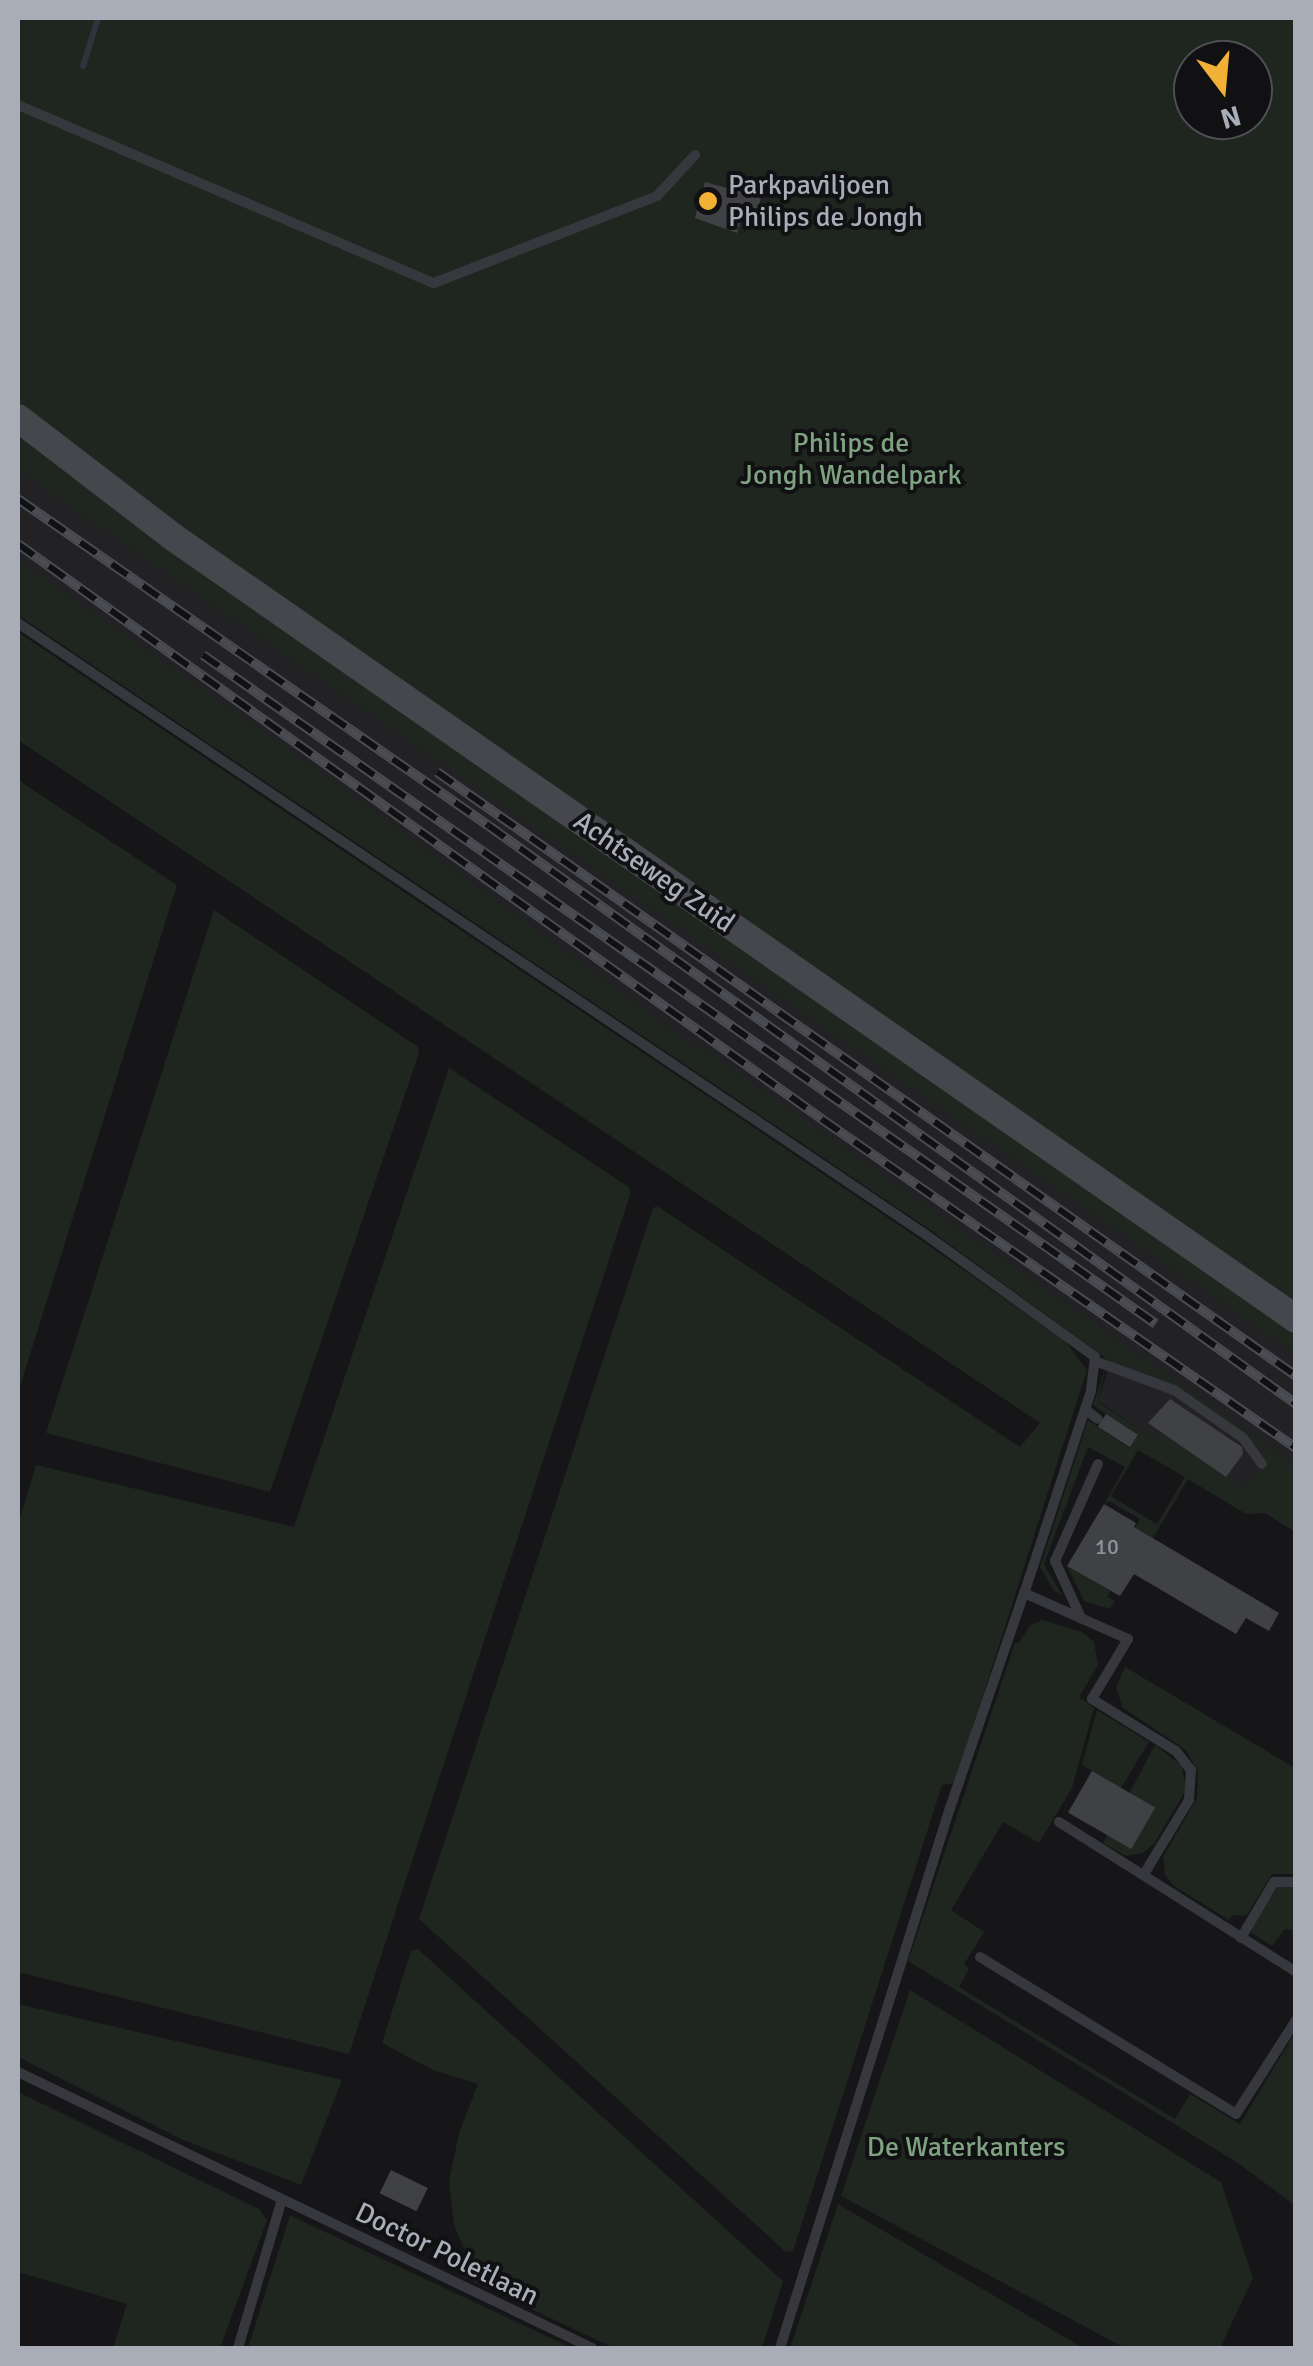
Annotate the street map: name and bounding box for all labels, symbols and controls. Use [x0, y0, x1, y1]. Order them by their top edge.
north arrow [1173, 40, 1273, 140]
text: N [1217, 98, 1245, 136]
place label: Parkpaviljoen Philips de Jongh [728, 168, 923, 234]
marker: Parkpaviljoen Philips de Jongh [697, 190, 719, 212]
park label: Philips de Jongh Wandelpark [740, 426, 962, 492]
street label: Achtseweg Zuid [567, 804, 741, 940]
house number: 10 [1095, 1534, 1119, 1560]
park label: De Waterkanters [867, 2130, 1065, 2164]
street label: Doctor Poletlaan [350, 2195, 544, 2313]

